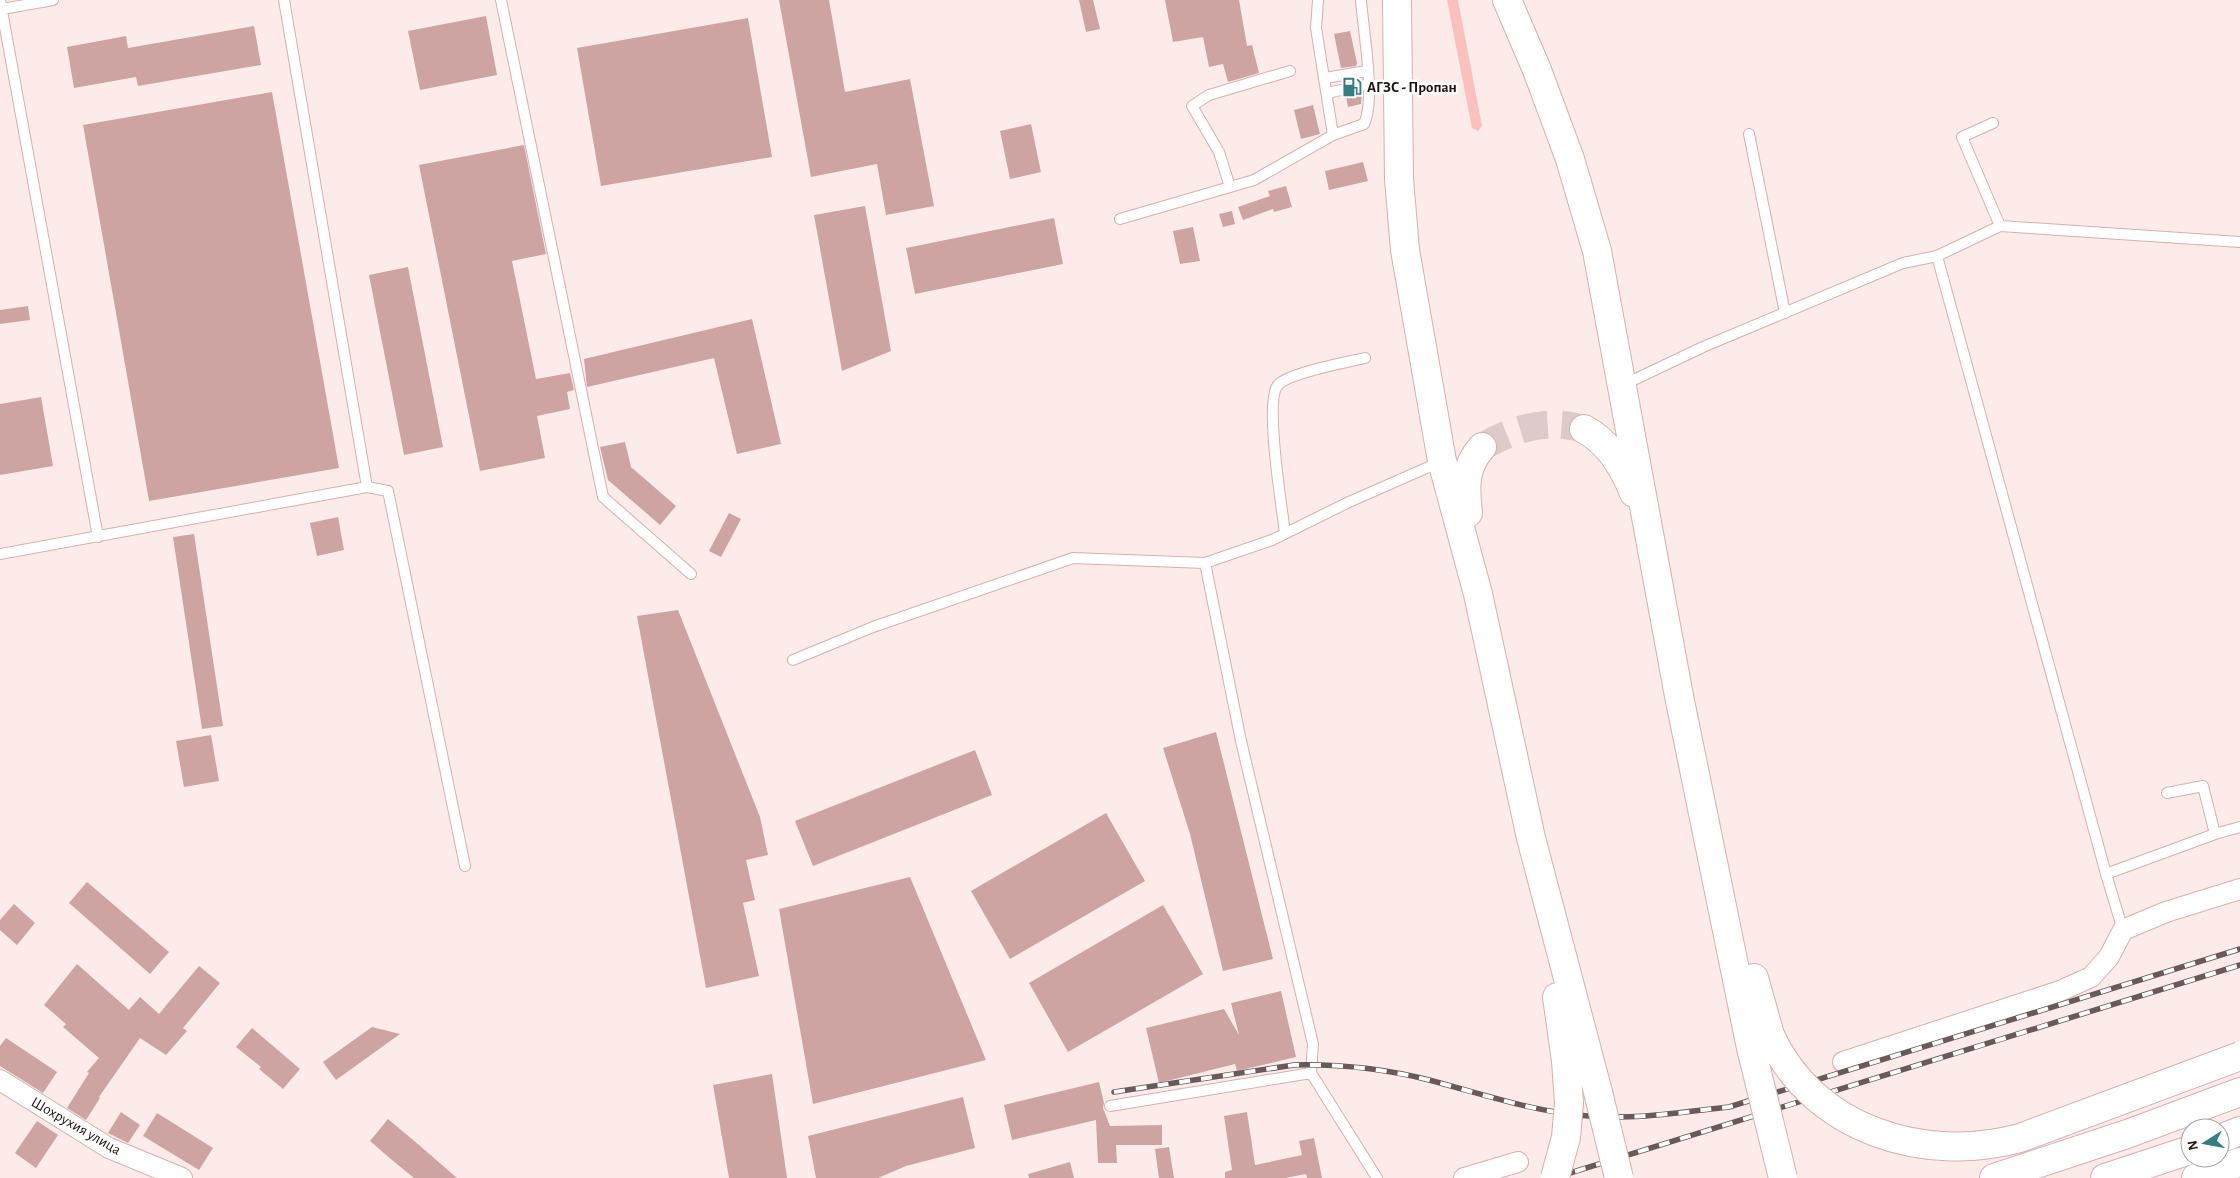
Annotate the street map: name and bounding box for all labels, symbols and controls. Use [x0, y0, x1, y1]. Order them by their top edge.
fuel station icon: АГЗС - Пропан [1341, 76, 1363, 98]
place label: АГЗС - Пропан [1367, 80, 1457, 95]
street label: Шохрухия улица [29, 1094, 124, 1158]
north arrow [2180, 1118, 2230, 1168]
text: N [2185, 1139, 2201, 1151]

